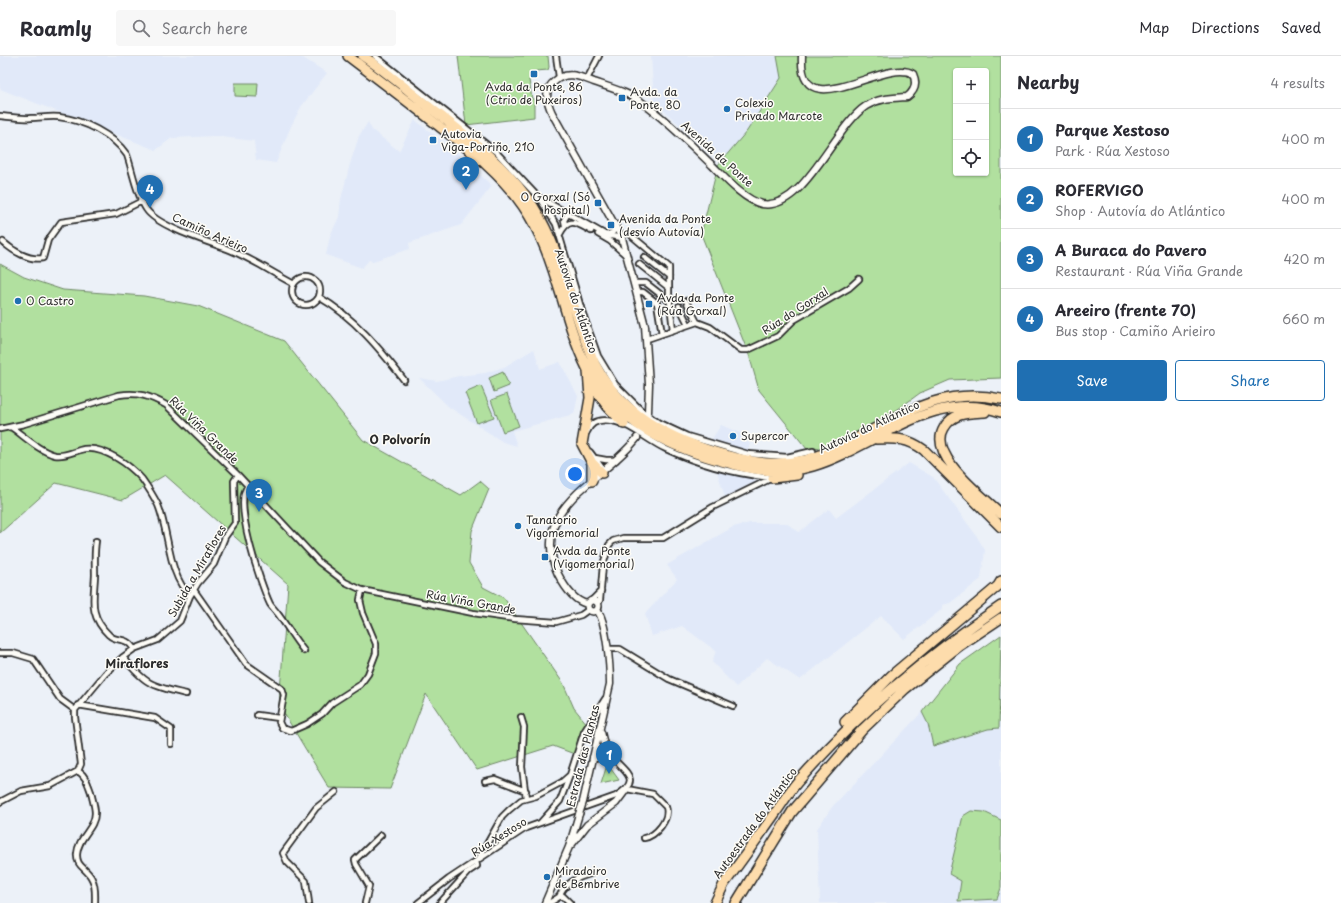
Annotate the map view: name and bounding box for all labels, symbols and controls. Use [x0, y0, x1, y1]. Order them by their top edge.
search box [116, 10, 396, 46]
text: Roamly [20, 14, 92, 42]
text: Search here [162, 16, 248, 39]
icon: search [130, 17, 152, 39]
text: Map [1139, 17, 1169, 38]
text: Directions [1191, 17, 1259, 38]
text: Saved [1281, 17, 1321, 38]
map controls [953, 68, 989, 176]
button: + [953, 68, 989, 104]
marker: Avda da Ponte, 86 (Ctrio de Puxeiros) [529, 69, 539, 79]
text: Nearby [1017, 69, 1079, 95]
text: 4 results [1271, 73, 1325, 92]
place label: Avda da Ponte, 86 (Ctrio de Puxeiros) [485, 78, 583, 108]
place label: Avda. da Ponte, 80 [630, 83, 681, 113]
marker: Avda. da Ponte, 80 [617, 93, 627, 103]
place label: Colexio Privado Marcote [735, 94, 823, 124]
marker: Colexio Privado Marcote [722, 104, 732, 114]
button: − [953, 104, 989, 140]
street label: Avenida da Ponte [677, 117, 757, 191]
text: Parque Xestoso [1055, 118, 1170, 141]
place label: Autovia Viga-Porriño, 210 [441, 125, 535, 155]
text: 1 [1027, 129, 1033, 148]
text: 400 m [1282, 129, 1325, 148]
marker: Autovia Viga-Porriño, 210 [428, 135, 438, 145]
button: locate [953, 140, 989, 176]
text: Park · Rúa Xestoso [1055, 141, 1170, 160]
pin: 2 [453, 157, 479, 190]
pin: 4 [137, 175, 163, 208]
text: ROFERVIGO [1055, 178, 1144, 201]
place label: O Gorxal (Só hospital) [520, 188, 590, 218]
text: 2 [1025, 189, 1035, 208]
text: 400 m [1282, 189, 1325, 208]
marker: O Gorxal (Só hospital) [593, 198, 603, 208]
text: Shop · Autovía do Atlántico [1055, 201, 1225, 220]
street label: Camiño Arieiro [170, 208, 251, 257]
place label: Avenida da Ponte (desvío Autovía) [619, 210, 711, 240]
marker: Avenida da Ponte (desvío Autovía) [606, 220, 616, 230]
text: A Buraca do Pavero [1055, 238, 1207, 261]
street label: Autovía do Atlántico [551, 246, 602, 355]
text: 3 [1026, 249, 1034, 268]
text: 420 m [1283, 249, 1325, 268]
text: Restaurant · Rúa Viña Grande [1055, 261, 1243, 280]
street label: Rúa do Gorxal [758, 283, 831, 338]
place label: Avda da Ponte (Rúa Gorxal) [657, 289, 735, 319]
place label: O Castro [26, 292, 74, 309]
marker: O Castro [13, 296, 23, 306]
text: Areeiro (frente 70) [1055, 298, 1196, 321]
marker: Avda da Ponte (Rúa Gorxal) [644, 299, 654, 309]
text: 4 [1026, 309, 1034, 328]
text: 660 m [1282, 309, 1325, 328]
text: Bus stop · Camiño Arieiro [1055, 321, 1215, 340]
button: Save [1017, 360, 1167, 401]
button: Share [1175, 360, 1325, 401]
street label: Rúa Viña Grande [166, 392, 243, 467]
street label: Autovía do Atlántico [816, 396, 922, 457]
place label: Supercor [741, 427, 790, 444]
district label: O Polvorín [369, 430, 431, 448]
marker: Supercor [728, 431, 738, 441]
your location [565, 464, 585, 484]
pin: 3 [246, 479, 272, 512]
place label: Tanatorio Vigomemorial [526, 511, 599, 541]
street label: Subida a Miraflores [163, 521, 230, 620]
marker: Tanatorio Vigomemorial [513, 521, 523, 531]
place label: Avda da Ponte (Vigomemorial) [553, 542, 635, 572]
marker: Avda da Ponte (Vigomemorial) [540, 552, 550, 562]
street label: Rúa Viña Grande [425, 585, 517, 618]
district label: Miraflores [106, 654, 169, 672]
street label: Estrada das Plantas [562, 703, 603, 809]
pin: 1 [596, 741, 622, 774]
street label: Autoestrada do Atlántico [708, 764, 801, 882]
street label: Rúa Xestoso [468, 813, 530, 860]
place label: Miradoiro de Bembrive [555, 862, 620, 892]
marker: Miradoiro de Bembrive [542, 872, 552, 882]

